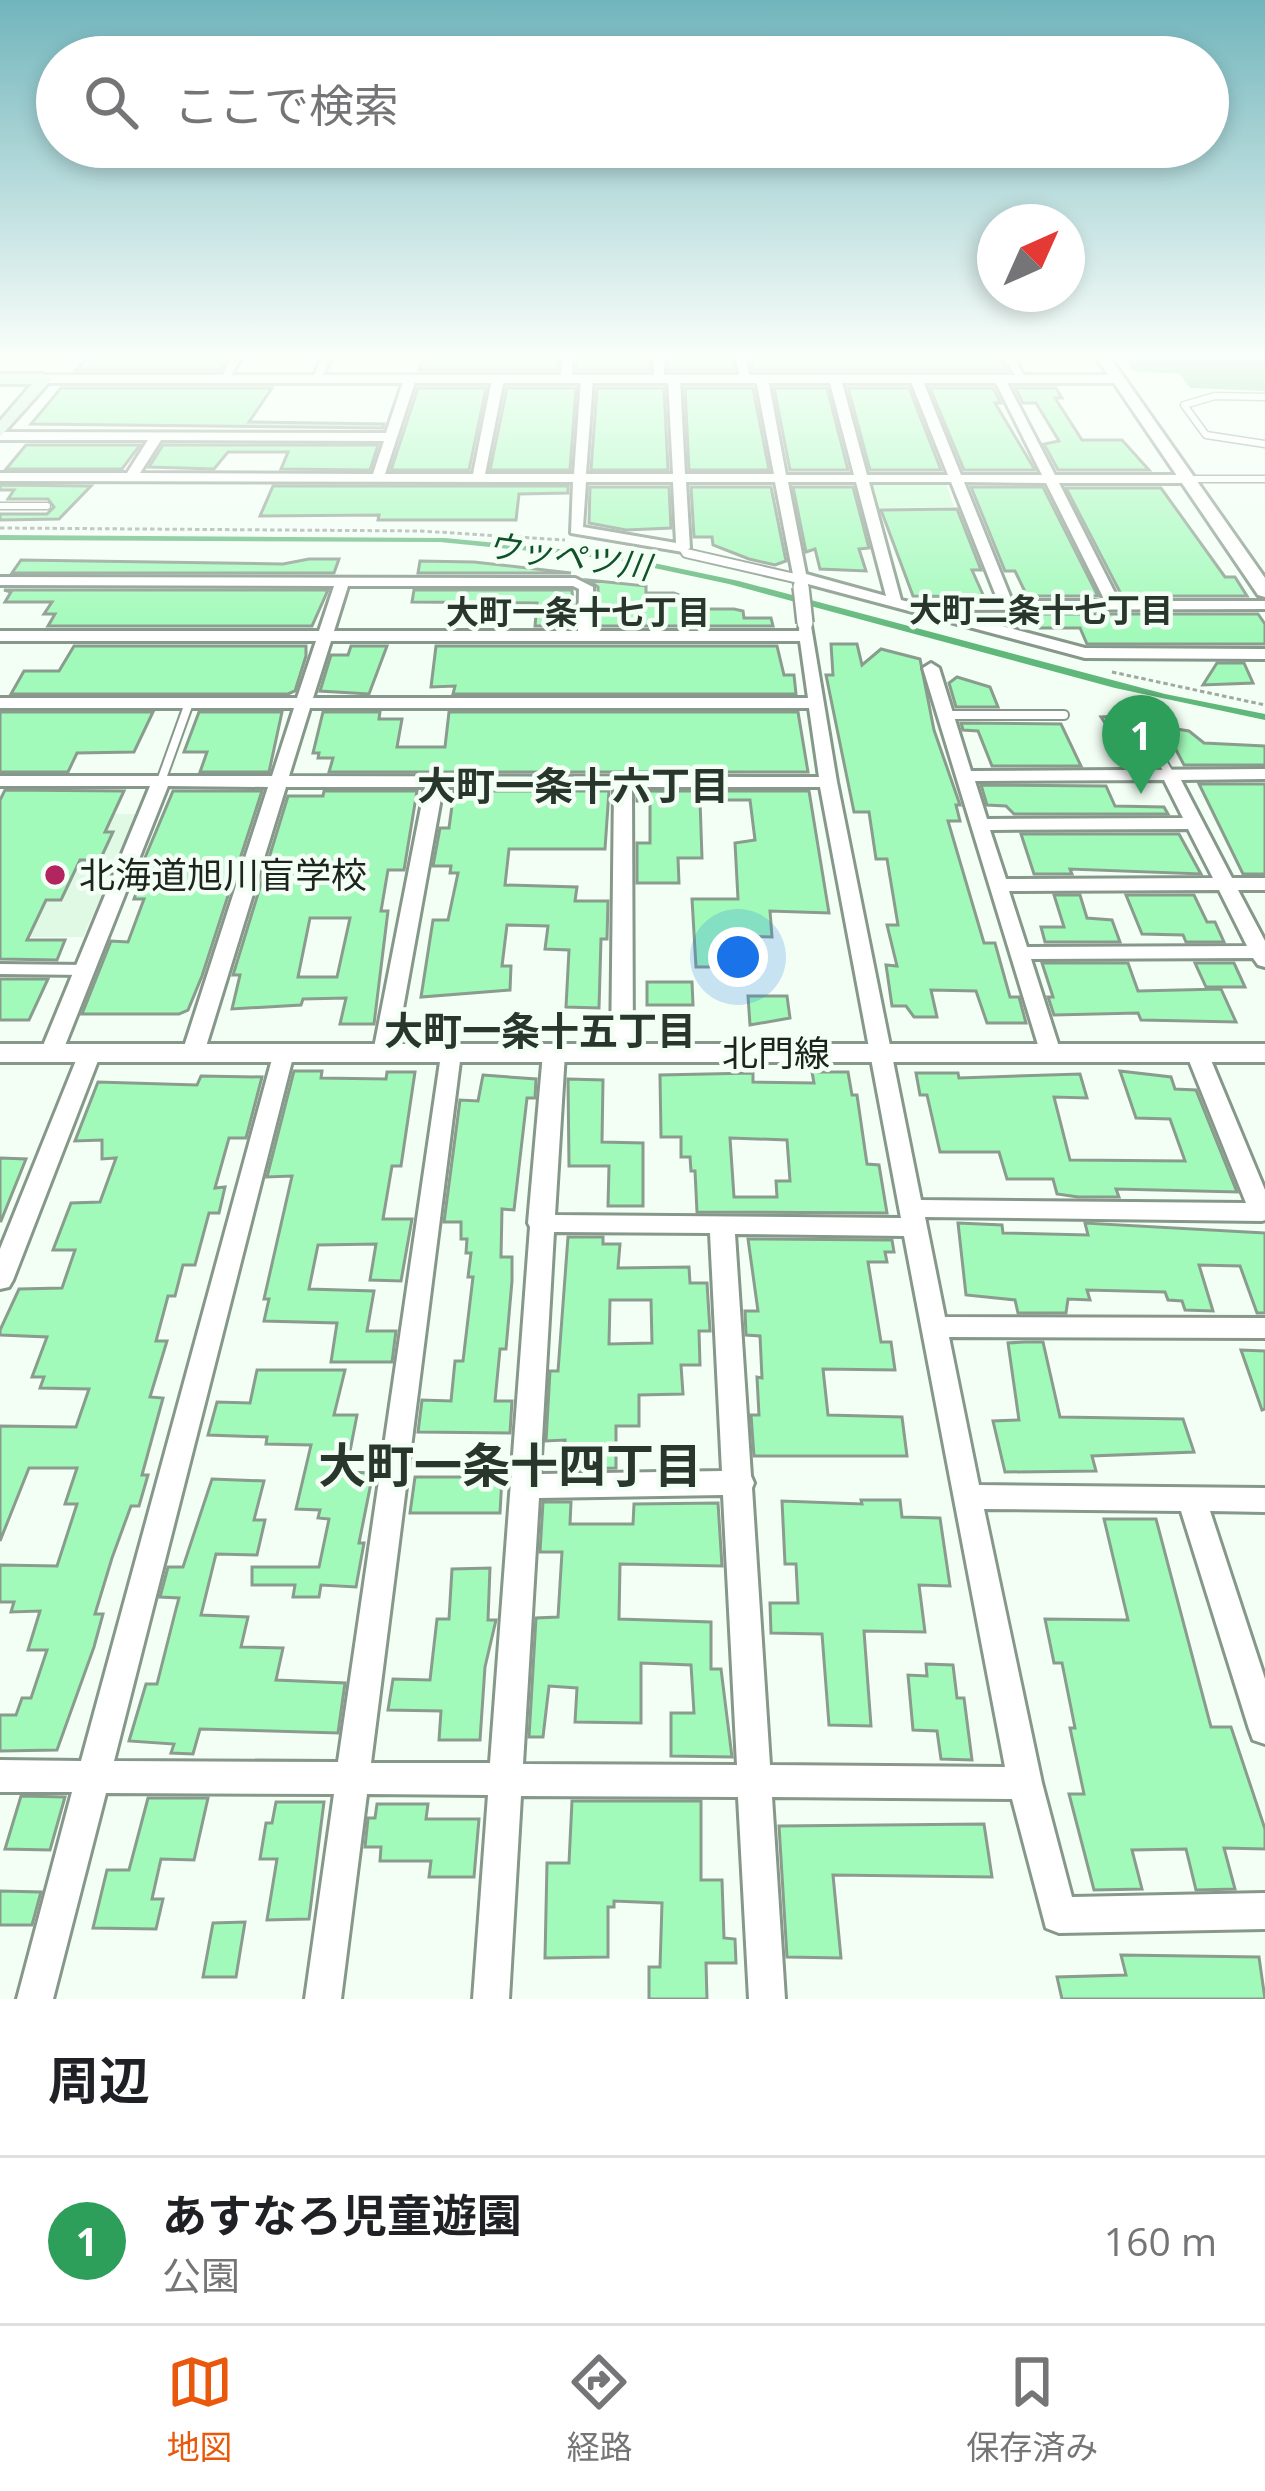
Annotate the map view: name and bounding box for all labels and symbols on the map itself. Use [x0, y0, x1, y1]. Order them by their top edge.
north arrow [977, 204, 1085, 312]
water label: ウッペツ川 [484, 522, 657, 590]
district label: 大町二条十七丁目 [909, 587, 1173, 632]
district label: 大町一条十七丁目 [446, 589, 710, 634]
pin: 1 [1102, 695, 1180, 794]
district label: 大町一条十六丁目 [417, 758, 729, 811]
place label: 北海道旭川盲学校 [79, 850, 367, 899]
marker: 北海道旭川盲学校 [42, 862, 68, 888]
your location [708, 927, 768, 987]
district label: 大町一条十五丁目 [384, 1003, 696, 1056]
street label: 北門線 [722, 1028, 830, 1077]
district label: 大町一条十四丁目 [318, 1432, 702, 1497]

